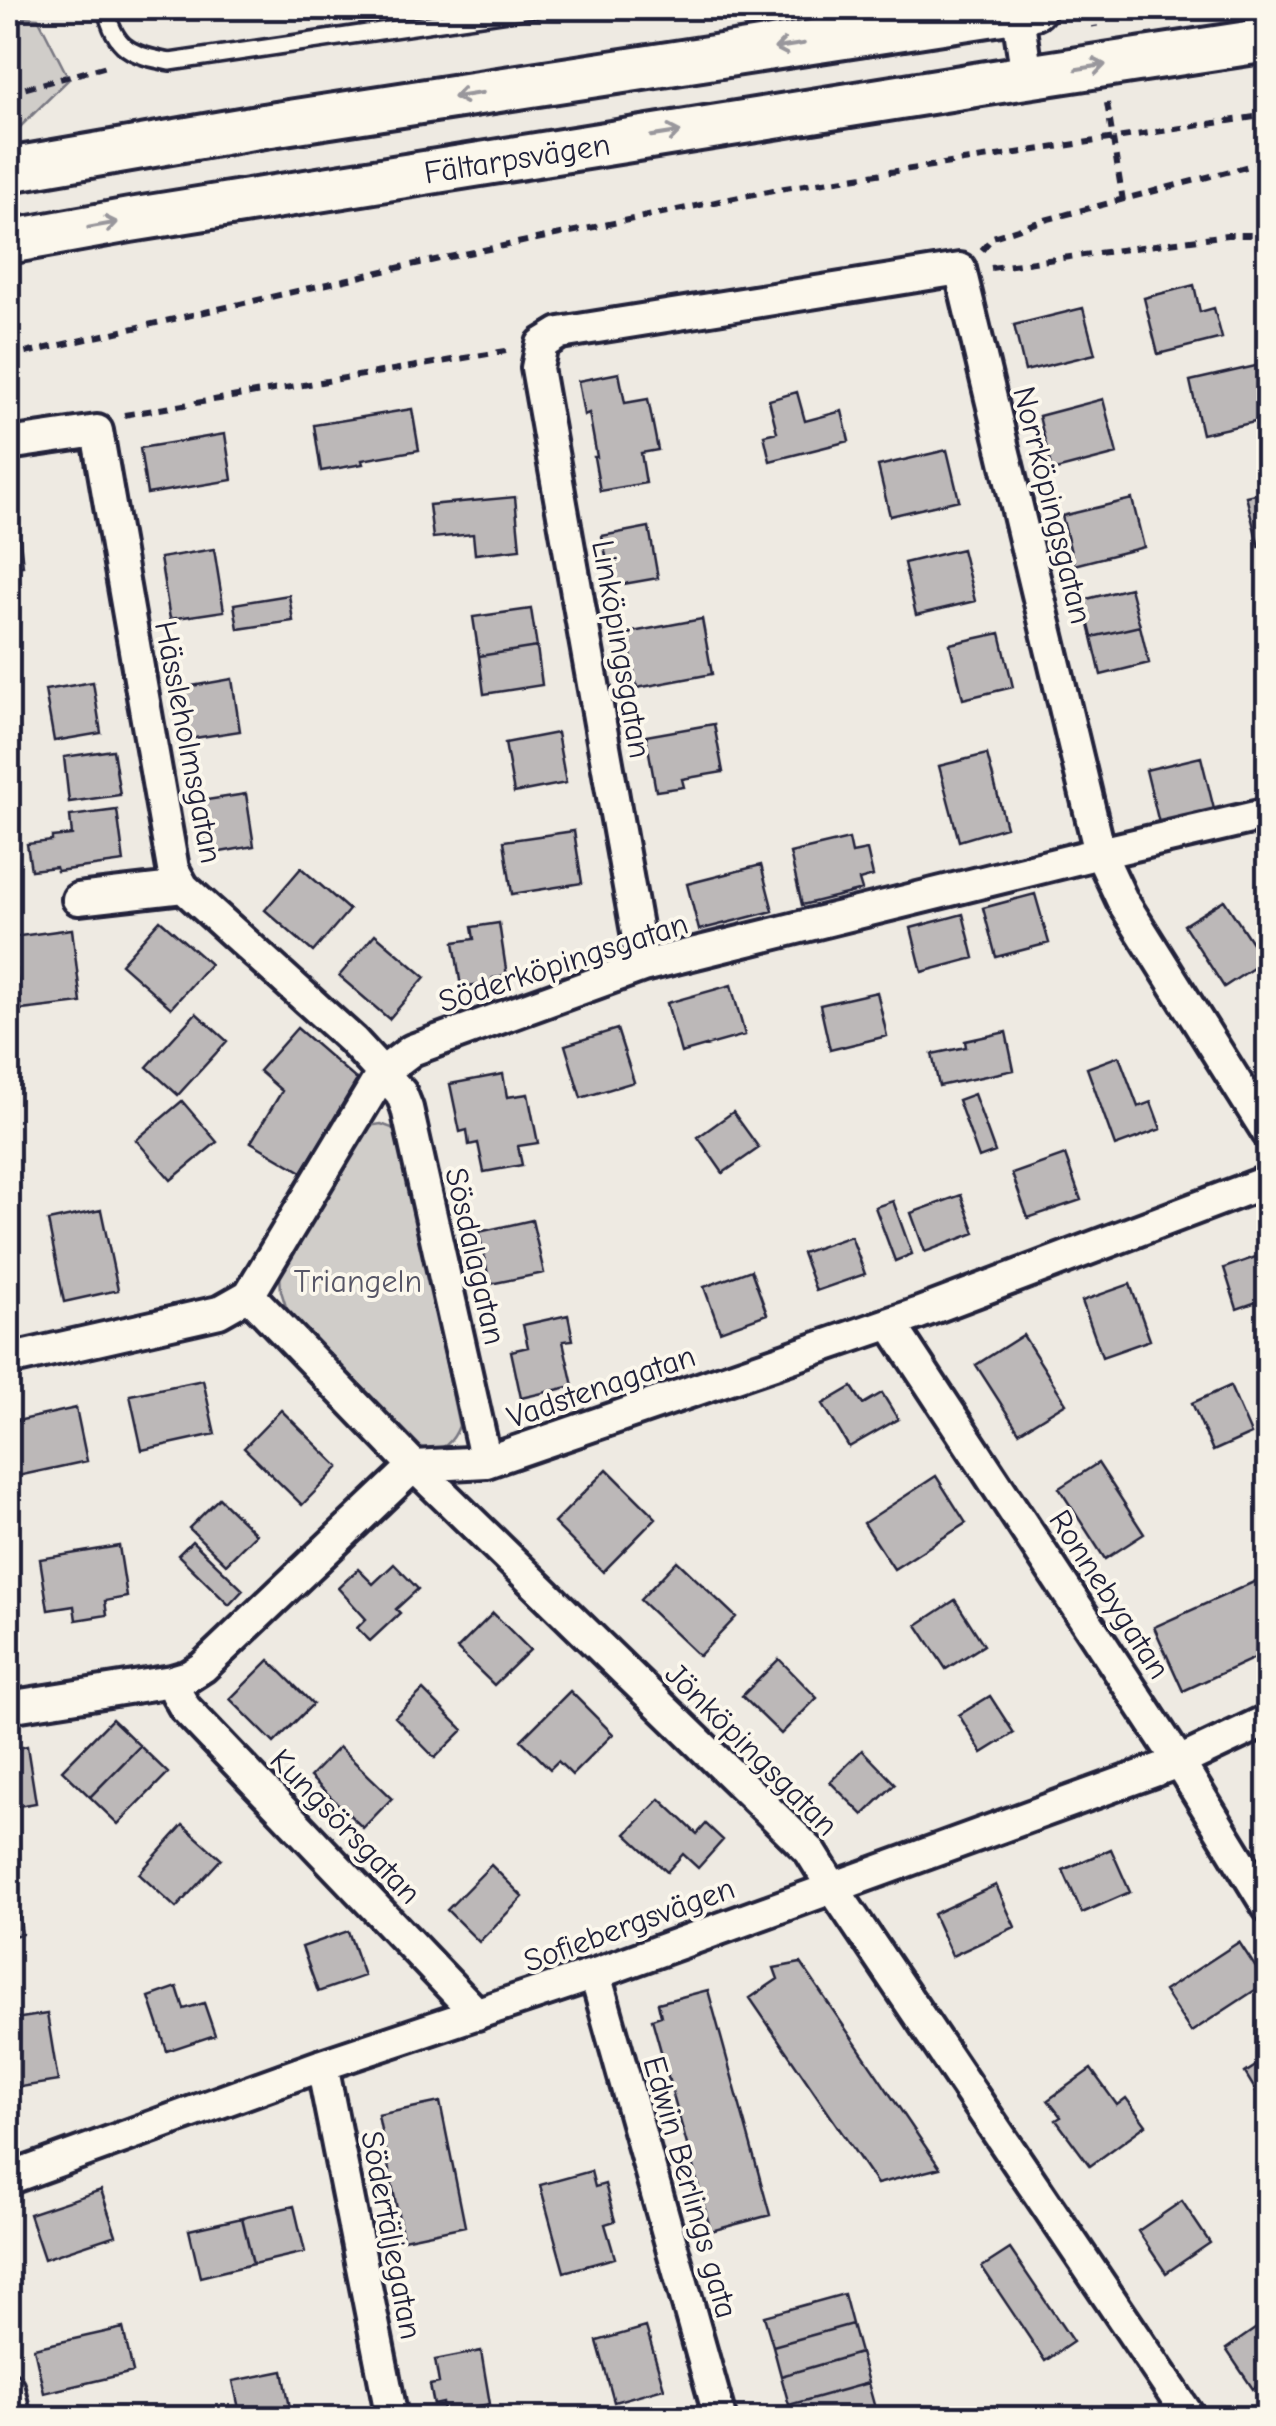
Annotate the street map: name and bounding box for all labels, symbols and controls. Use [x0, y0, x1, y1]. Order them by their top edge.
one-way arrow [773, 38, 806, 56]
one-way arrow [1074, 57, 1107, 76]
one-way arrow [452, 87, 484, 105]
one-way arrow [649, 124, 682, 143]
street label: Fältarpsvägen [422, 126, 613, 191]
one-way arrow [87, 215, 119, 234]
street label: Norrköpingsgatan [1005, 383, 1100, 628]
street label: Linköpingsgatan [584, 537, 659, 761]
street label: Hässleholmsgatan [147, 618, 230, 866]
street label: Söderköpingsgatan [434, 905, 693, 1020]
street label: Sösdalagatan [437, 1164, 514, 1348]
park label: Triangeln [294, 1263, 422, 1300]
street label: Vadstenagatan [502, 1337, 700, 1436]
street label: Ronnebygatan [1041, 1503, 1178, 1686]
street label: Jönköpingsgatan [658, 1655, 846, 1843]
street label: Kungsörsgatan [263, 1741, 429, 1911]
street label: Sofiebergsvägen [519, 1869, 740, 1980]
street label: Edwin Berlings gata [635, 2052, 746, 2322]
street label: Södertäljegatan [353, 2128, 430, 2342]

